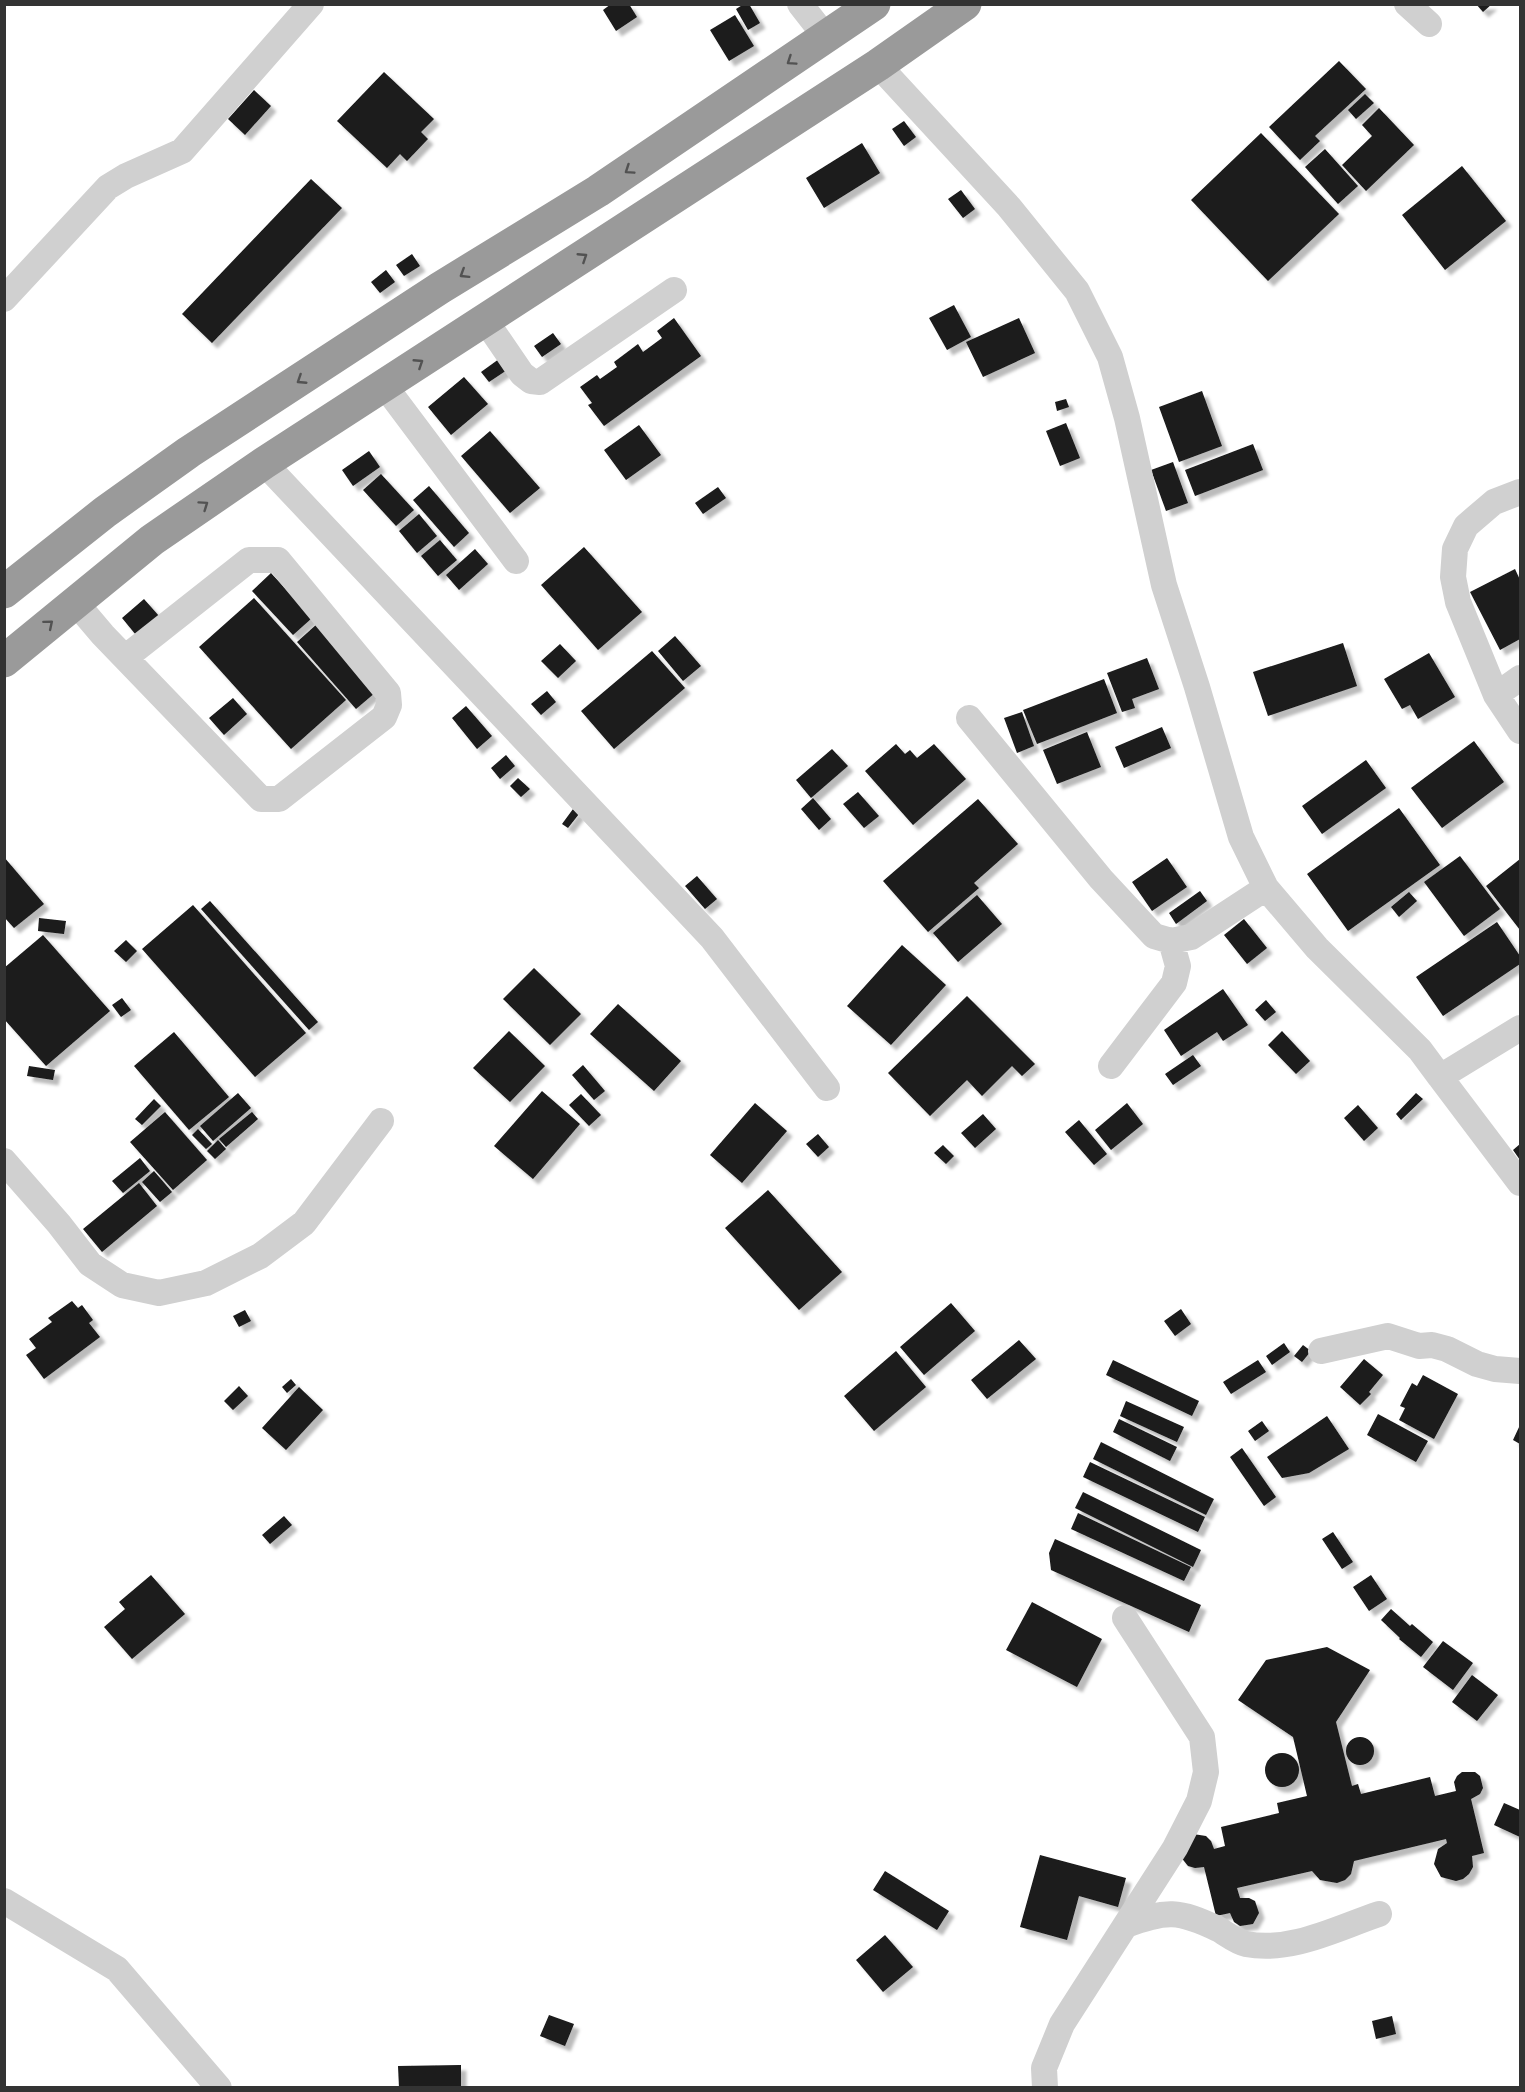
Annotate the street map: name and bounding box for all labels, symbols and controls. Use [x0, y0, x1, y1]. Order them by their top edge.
one-way arrow [787, 54, 798, 65]
one-way arrow [625, 163, 636, 174]
one-way arrow [576, 253, 587, 264]
one-way arrow [460, 266, 470, 278]
one-way arrow [413, 358, 423, 370]
one-way arrow [297, 373, 307, 385]
one-way arrow [197, 501, 208, 512]
one-way arrow [42, 620, 53, 631]

